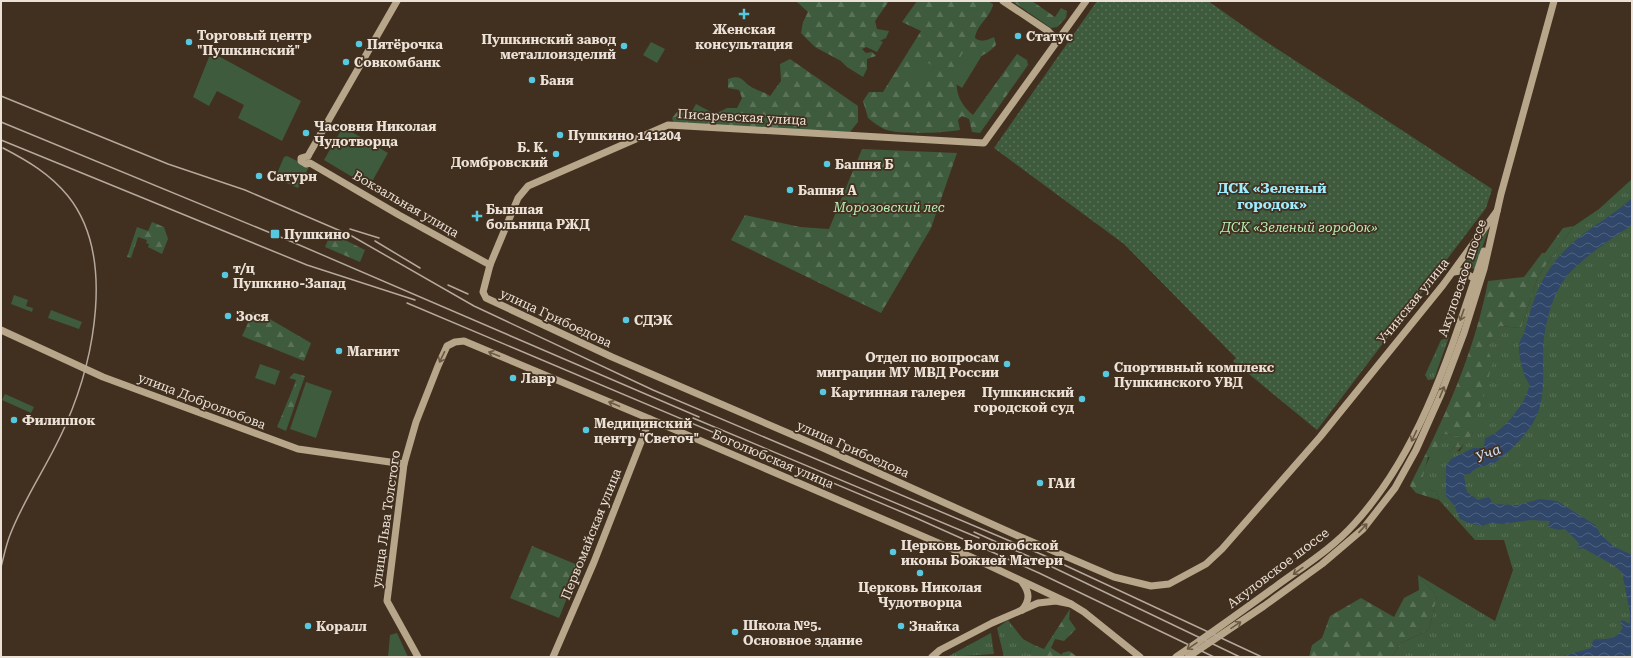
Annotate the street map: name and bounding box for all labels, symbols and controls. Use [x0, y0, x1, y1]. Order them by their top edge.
marker: Женская консультация [738, 8, 750, 20]
place label: Женская консультация [695, 22, 793, 52]
place label: Торговый центр "Пушкинский" [197, 28, 312, 58]
place label: Статус [1026, 29, 1074, 44]
marker: Статус [1013, 31, 1023, 41]
place label: Пушкинский завод металлоизделий [481, 32, 617, 62]
marker: Торговый центр "Пушкинский" [184, 37, 194, 47]
place label: Пятёрочка [367, 37, 443, 52]
marker: Пятёрочка [354, 39, 364, 49]
marker: Пушкинский завод металлоизделий [619, 41, 629, 51]
place label: Совкомбанк [354, 55, 441, 70]
marker: Совкомбанк [341, 57, 351, 67]
place label: Баня [540, 73, 574, 88]
marker: Баня [527, 75, 537, 85]
street label: Писаревская улица [677, 106, 807, 128]
place label: Часовня Николая Чудотворца [314, 119, 436, 149]
marker: Часовня Николая Чудотворца [301, 128, 311, 138]
place label: Пушкино 141204 [568, 128, 682, 143]
marker: Пушкино 141204 [555, 130, 565, 140]
place label: Б. К. Домбровский [451, 140, 548, 170]
marker: Б. К. Домбровский [551, 149, 561, 159]
place label: Башня Б [835, 157, 894, 172]
marker: Башня Б [822, 159, 832, 169]
street label: Вокзальная улица [350, 168, 462, 240]
place label: Сатурн [267, 169, 317, 184]
marker: Сатурн [254, 171, 264, 181]
district label: ДСК «Зеленый городок» [1217, 180, 1327, 212]
place label: Башня А [798, 183, 858, 198]
marker: Башня А [785, 185, 795, 195]
park label: Морозовский лес [832, 200, 945, 215]
place label: Бывшая больница РЖД [486, 202, 590, 232]
marker: Бывшая больница РЖД [471, 210, 483, 222]
street label: Акуловское шоссе [1435, 217, 1489, 339]
park label: ДСК «Зеленый городок» [1219, 220, 1378, 235]
place label: Пушкино [284, 227, 350, 242]
marker: Пушкино [269, 228, 281, 240]
street label: Учинская улица [1374, 255, 1452, 347]
place label: т/ц Пушкино-Запад [233, 261, 347, 291]
marker: т/ц Пушкино-Запад [220, 270, 230, 280]
street label: улица Грибоедова [498, 286, 614, 350]
one-way arrow [1458, 308, 1465, 321]
place label: Зося [236, 309, 269, 324]
marker: Зося [223, 311, 233, 321]
place label: СДЭК [634, 313, 674, 328]
marker: СДЭК [621, 315, 631, 325]
place label: Магнит [347, 344, 400, 359]
marker: Магнит [334, 346, 344, 356]
one-way arrow [489, 349, 501, 357]
place label: Отдел по вопросам миграции МУ МВД России [816, 350, 999, 380]
one-way arrow [438, 351, 445, 363]
marker: Отдел по вопросам миграции МУ МВД России [1002, 359, 1012, 369]
place label: Спортивный комплекс Пушкинского УВД [1114, 360, 1275, 390]
marker: Спортивный комплекс Пушкинского УВД [1101, 369, 1111, 379]
street label: улица Добролюбова [136, 370, 268, 432]
place label: Лавр [521, 371, 556, 386]
marker: Лавр [508, 373, 518, 383]
place label: Картинная галерея [831, 385, 965, 400]
place label: Пушкинский городской суд [974, 385, 1075, 415]
marker: Картинная галерея [818, 387, 828, 397]
one-way arrow [1438, 387, 1446, 399]
marker: Пушкинский городской суд [1077, 394, 1087, 404]
one-way arrow [609, 399, 621, 407]
place label: Филиппок [22, 413, 96, 428]
marker: Филиппок [9, 415, 19, 425]
place label: Медицинский центр "Светоч" [594, 416, 699, 446]
street label: улица Грибоедова [795, 417, 911, 481]
marker: Медицинский центр "Светоч" [581, 425, 591, 435]
street label: Боголюбская улица [710, 427, 836, 491]
one-way arrow [1410, 429, 1417, 441]
water label: Уча [1473, 441, 1503, 465]
street label: улица Льва Толстого [369, 449, 403, 589]
street label: Первомайская улица [558, 466, 624, 602]
place label: ГАИ [1048, 476, 1076, 491]
marker: ГАИ [1035, 478, 1045, 488]
one-way arrow [1358, 523, 1368, 533]
street label: Акуловское шоссе [1224, 525, 1332, 611]
place label: Церковь Боголюбской иконы Божией Матери [901, 538, 1063, 568]
marker: Церковь Боголюбской иконы Божией Матери [888, 547, 898, 557]
one-way arrow [1292, 567, 1303, 575]
marker: Церковь Николая Чудотворца [915, 568, 925, 578]
place label: Церковь Николая Чудотворца [858, 580, 982, 610]
place label: Школа №5. Основное здание [743, 618, 863, 648]
place label: Коралл [316, 619, 367, 634]
place label: Знайка [909, 619, 960, 634]
marker: Коралл [303, 621, 313, 631]
marker: Знайка [896, 621, 906, 631]
one-way arrow [1230, 621, 1241, 630]
marker: Школа №5. Основное здание [730, 627, 740, 637]
one-way arrow [1187, 642, 1198, 650]

